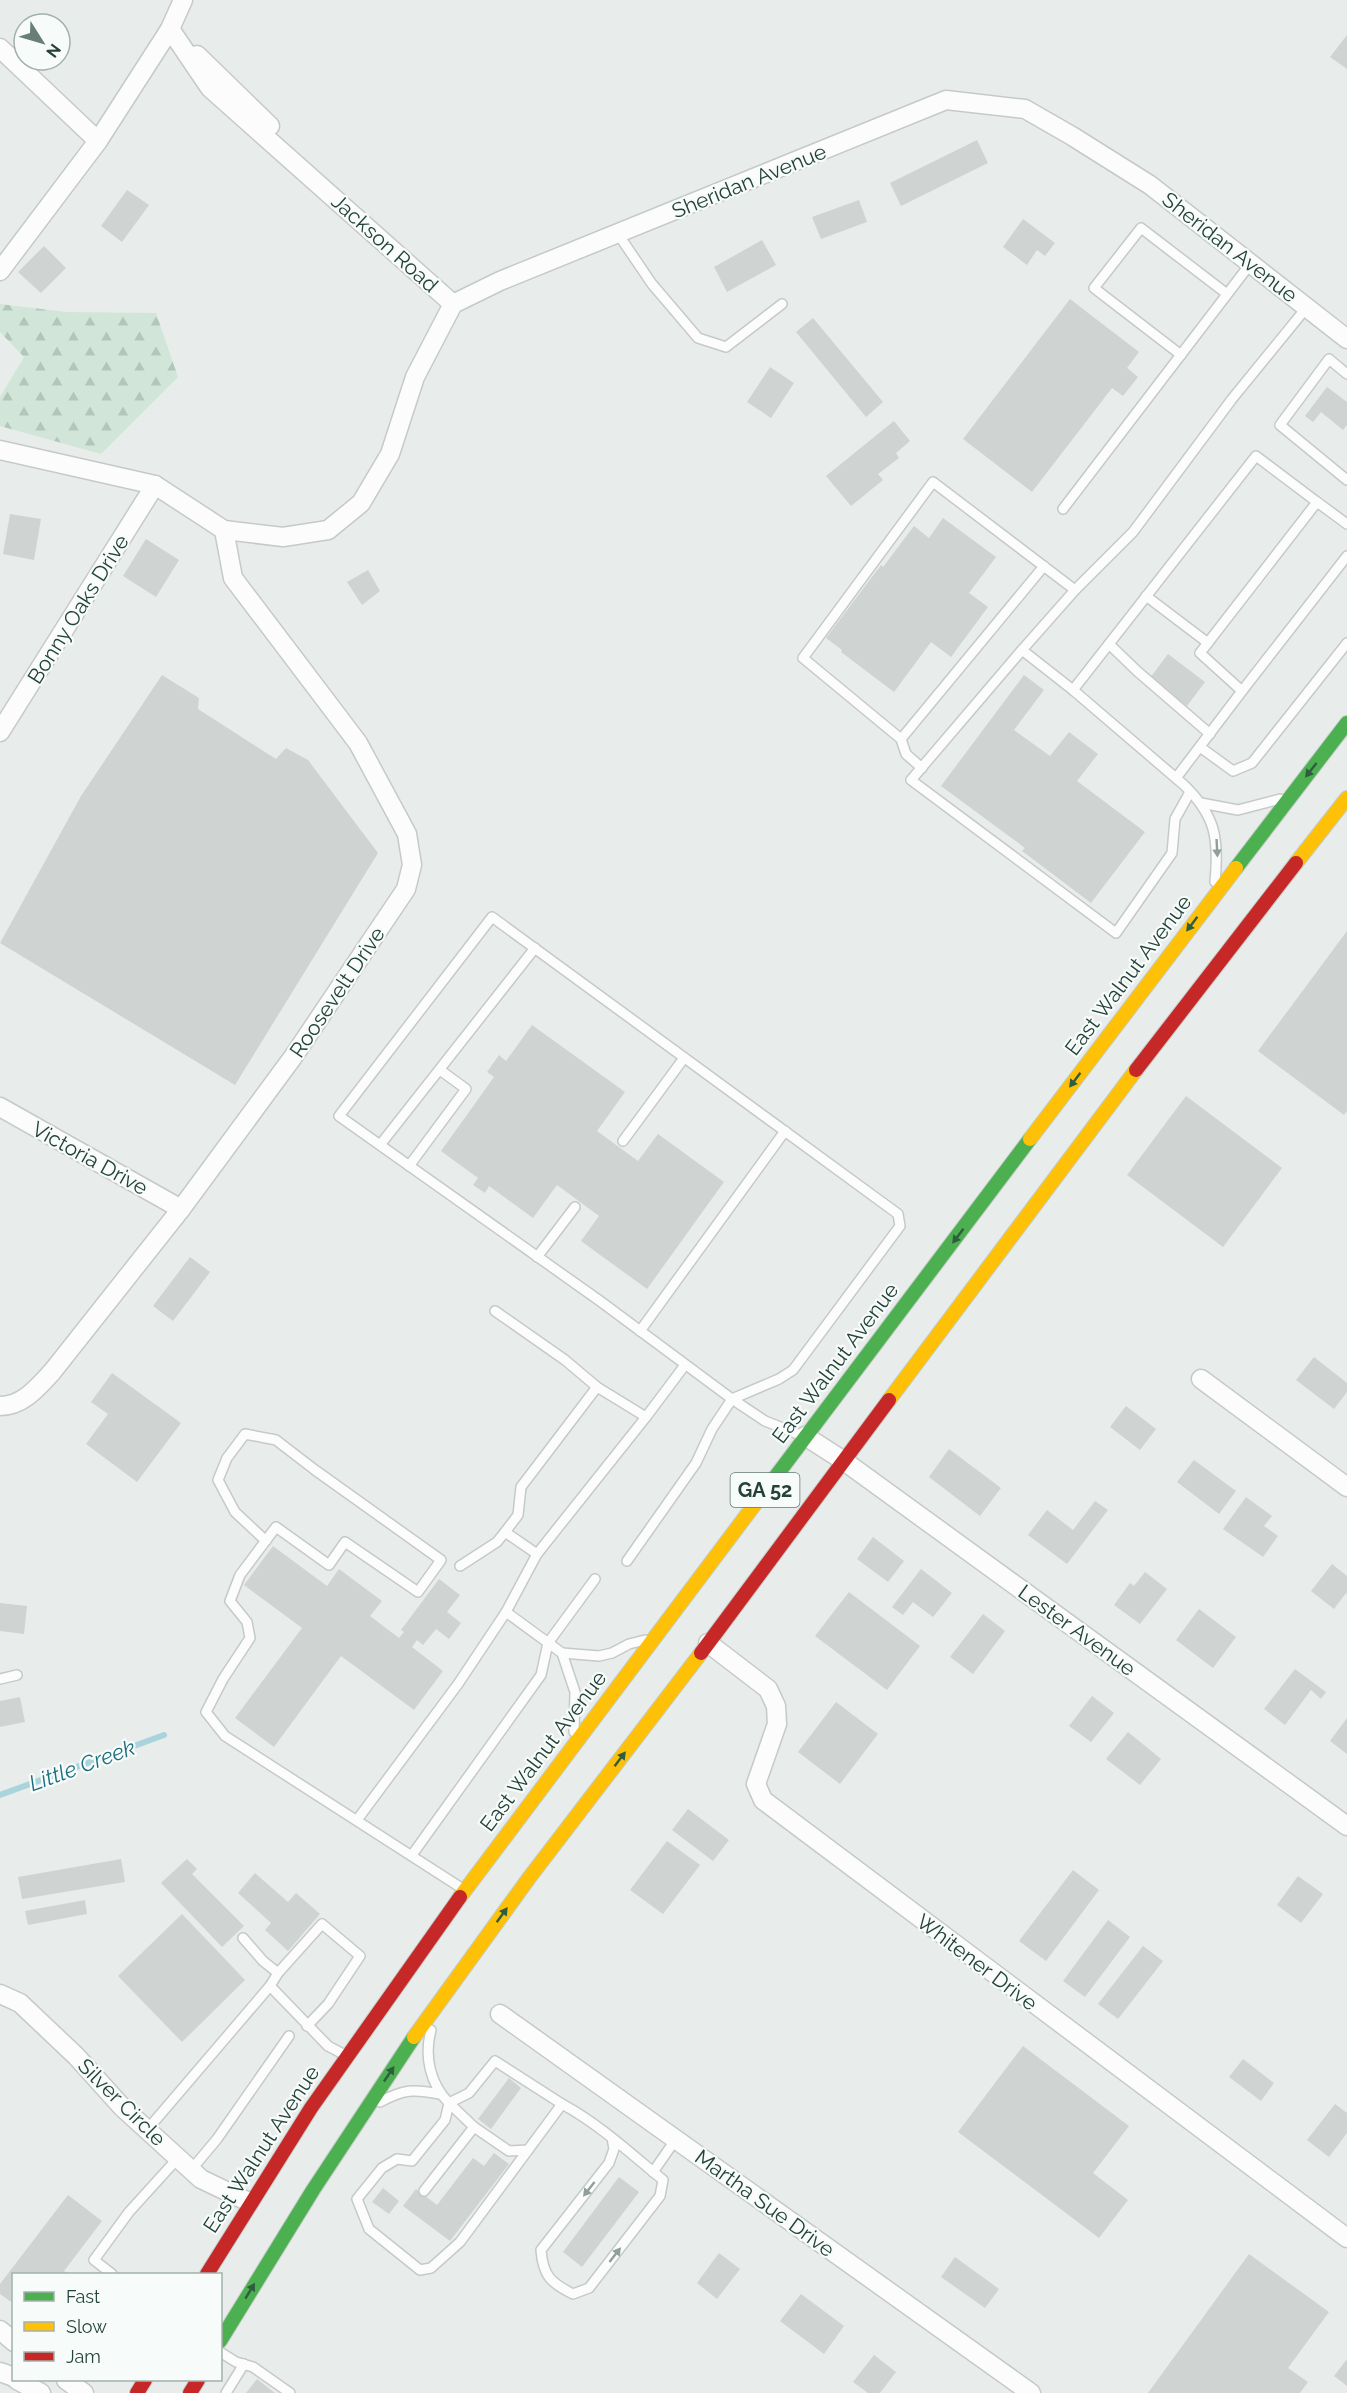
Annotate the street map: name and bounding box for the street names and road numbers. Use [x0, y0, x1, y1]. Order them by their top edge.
street label: Sheridan Avenue [668, 139, 830, 223]
street label: Sheridan Avenue [1158, 187, 1302, 307]
street label: Jackson Road [327, 189, 443, 297]
street label: Bonny Oaks Drive [22, 530, 134, 688]
street label: East Walnut Avenue [1060, 890, 1196, 1060]
street label: Roosevelt Drive [284, 922, 390, 1062]
street label: Victoria Drive [28, 1116, 152, 1200]
street label: East Walnut Avenue [767, 1278, 903, 1448]
road number: GA 52 [730, 1473, 800, 1507]
street label: Lester Avenue [1013, 1579, 1141, 1681]
street label: East Walnut Avenue [475, 1666, 611, 1836]
street label: Whitener Drive [912, 1908, 1042, 2016]
street label: Silver Circle [73, 2053, 171, 2151]
street label: East Walnut Avenue [198, 2061, 324, 2237]
street label: Martha Sue Drive [690, 2144, 840, 2262]

